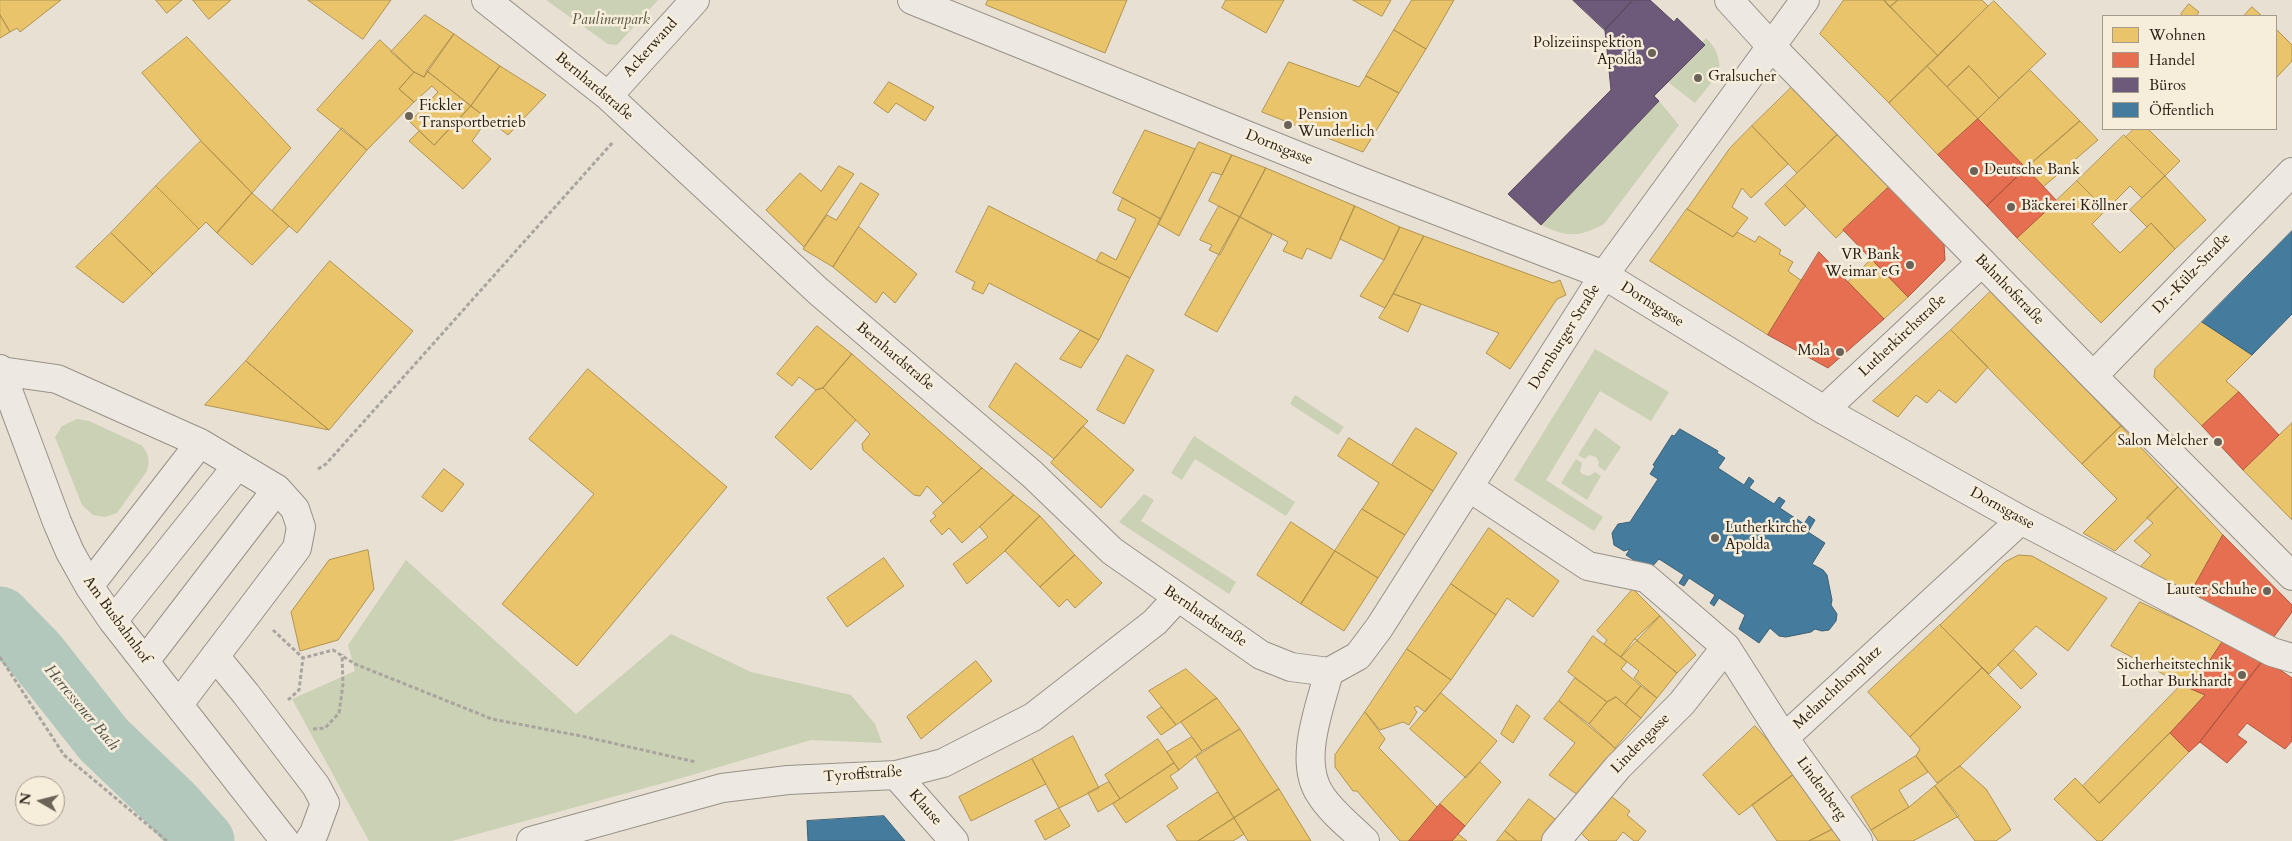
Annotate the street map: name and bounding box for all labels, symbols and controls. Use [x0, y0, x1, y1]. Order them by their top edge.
park label: Paulinenpark [572, 12, 650, 30]
street label: Ackerwand [620, 15, 682, 81]
legend [2102, 15, 2277, 130]
text: Wohnen [2149, 25, 2206, 45]
place label: Polizeiinspektion Apolda [1533, 35, 1642, 70]
marker: Polizeiinspektion Apolda [1646, 47, 1658, 59]
street label: Bernhardstraße [551, 49, 637, 125]
text: Handel [2149, 50, 2195, 70]
place label: Gralsucher [1708, 69, 1776, 87]
marker: Gralsucher [1692, 72, 1704, 84]
text: Büros [2149, 75, 2186, 95]
place label: Fickler Transportbetrieb [419, 98, 526, 133]
text: Öffentlich [2149, 100, 2214, 120]
place label: Pension Wunderlich [1298, 107, 1375, 142]
marker: Fickler Transportbetrieb [403, 110, 415, 122]
marker: Pension Wunderlich [1282, 119, 1294, 131]
street label: Dornsgasse [1243, 126, 1315, 170]
place label: Deutsche Bank [1984, 162, 2080, 180]
marker: Deutsche Bank [1968, 165, 1980, 177]
place label: Bäckerei Köllner [2021, 198, 2128, 216]
marker: Bäckerei Köllner [2005, 201, 2017, 213]
street label: Dr.-Külz-Straße [2149, 230, 2235, 318]
place label: VR Bank Weimar eG [1825, 247, 1900, 282]
street label: Bahnhofstraße [1971, 251, 2047, 329]
marker: VR Bank Weimar eG [1904, 259, 1916, 271]
street label: Dornsgasse [1617, 279, 1687, 331]
street label: Dornburger Straße [1525, 281, 1605, 393]
street label: Lutherkirchstraße [1856, 291, 1950, 381]
street label: Bernhardstraße [852, 319, 938, 395]
place label: Mola [1797, 343, 1830, 361]
marker: Mola [1834, 346, 1846, 358]
place label: Salon Melcher [2117, 433, 2208, 451]
marker: Salon Melcher [2212, 436, 2224, 448]
street label: Dornsgasse [1967, 484, 2037, 534]
place label: Lutherkirche Apolda [1725, 520, 1807, 555]
marker: Lutherkirche Apolda [1709, 532, 1721, 544]
street label: Am Busbahnhof [78, 573, 154, 667]
place label: Lauter Schuhe [2166, 582, 2257, 600]
street label: Bernhardstraße [1160, 583, 1250, 651]
marker: Lauter Schuhe [2261, 585, 2273, 597]
street label: Melanchthonplatz [1790, 642, 1886, 734]
place label: Sicherheitstechnik Lothar Burkhardt [2116, 657, 2232, 692]
water label: Herressener Bach [40, 661, 122, 755]
marker: Sicherheitstechnik Lothar Burkhardt [2236, 669, 2248, 681]
street label: Lindengasse [1608, 710, 1674, 778]
street label: Lindenberg [1792, 754, 1850, 824]
street label: Tyroffstraße [823, 763, 903, 787]
north arrow [15, 776, 65, 826]
street label: Klause [905, 786, 945, 830]
text: N [15, 792, 36, 806]

